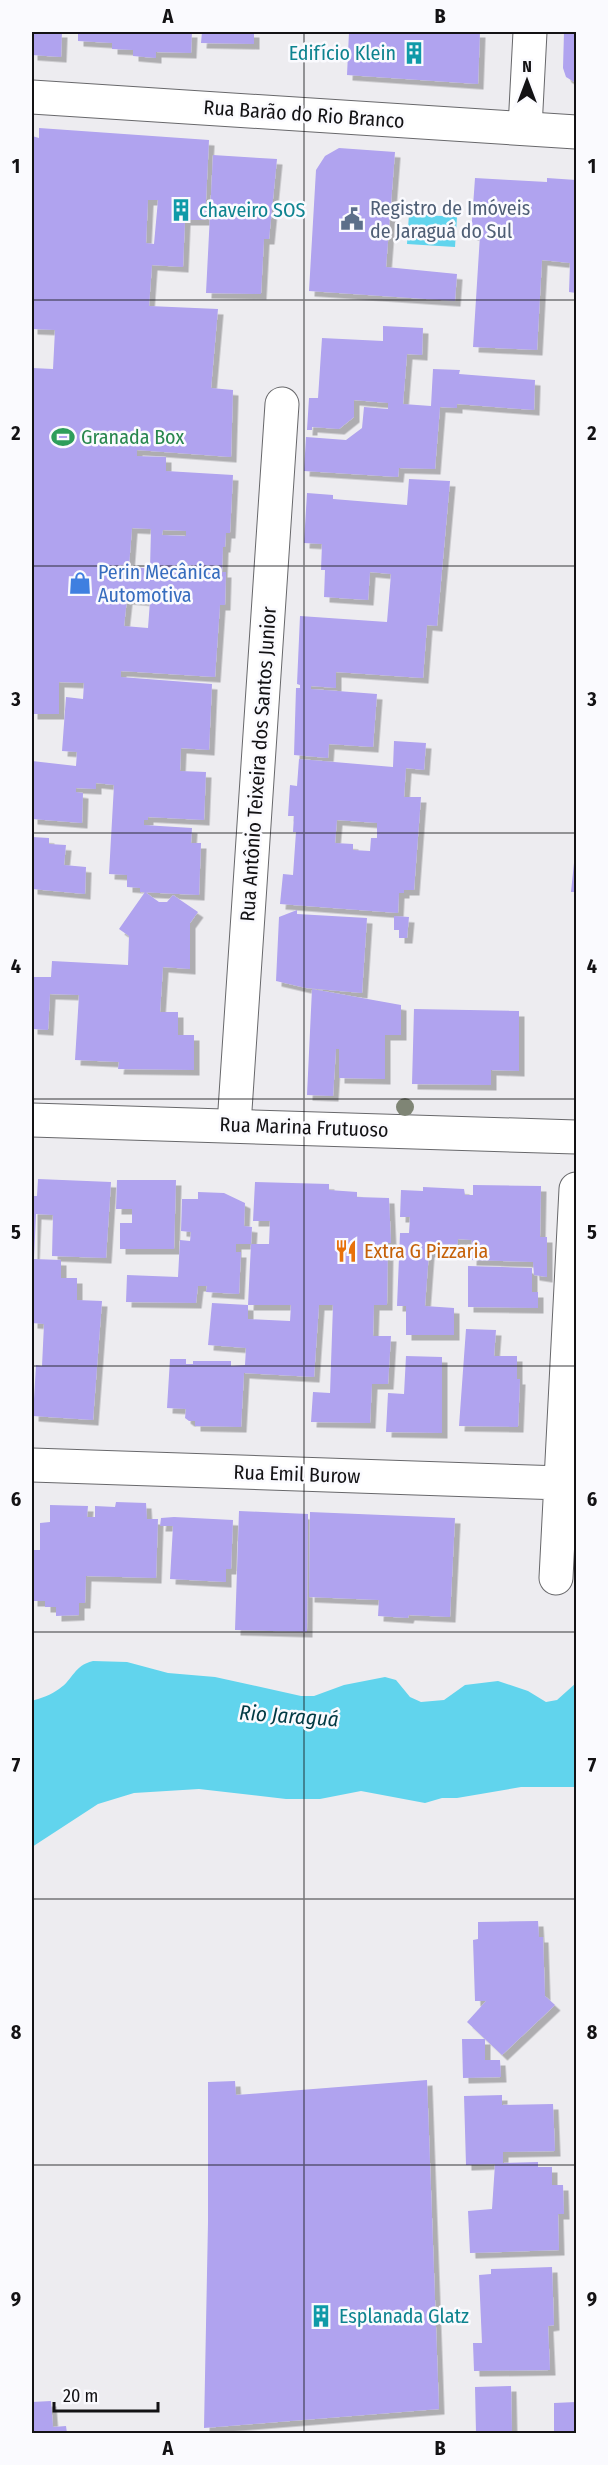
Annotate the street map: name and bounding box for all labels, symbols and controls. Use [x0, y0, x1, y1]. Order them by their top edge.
text: A [162, 4, 175, 28]
text: B [434, 4, 446, 28]
building icon: Edifício Klein [401, 40, 427, 66]
place label: Edifício Klein [289, 41, 396, 65]
north arrow [497, 51, 557, 111]
text: N [522, 57, 532, 76]
street label: Rua Barão do Rio Branco [203, 95, 405, 133]
text: 1 [12, 154, 20, 178]
text: 1 [588, 154, 596, 178]
place label: Registro de Imóveis de Jaraguá do Sul [370, 196, 530, 243]
building icon: chaveiro SOS [168, 197, 194, 223]
place label: chaveiro SOS [199, 198, 305, 222]
public building icon: Registro de Imóveis de Jaraguá do Sul [339, 206, 365, 232]
text: 2 [10, 421, 21, 445]
text: 2 [586, 421, 597, 445]
sports icon: Granada Box [50, 424, 76, 450]
place label: Granada Box [81, 425, 184, 449]
place label: Perin Mecânica Automotiva [98, 560, 221, 607]
shop icon: Perin Mecânica Automotiva [67, 570, 93, 596]
street label: Rua Antônio Teixeira dos Santos Junior [235, 606, 281, 922]
text: 3 [10, 687, 21, 711]
text: 3 [586, 687, 597, 711]
text: 4 [11, 954, 21, 978]
text: 4 [587, 954, 597, 978]
street label: Rua Marina Frutuoso [219, 1112, 389, 1142]
text: 5 [11, 1220, 21, 1244]
text: 5 [587, 1220, 597, 1244]
restaurant icon: Extra G Pizzaria [333, 1238, 359, 1264]
place label: Extra G Pizzaria [364, 1239, 488, 1263]
street label: Rua Emil Burow [233, 1460, 361, 1488]
text: 6 [11, 1487, 21, 1511]
text: 6 [587, 1487, 597, 1511]
water label: Rio Jaraguá [238, 1700, 340, 1732]
text: 7 [12, 1753, 21, 1777]
text: 7 [588, 1753, 597, 1777]
text: 8 [11, 2020, 22, 2044]
text: 8 [587, 2020, 598, 2044]
text: 9 [11, 2287, 21, 2311]
text: 9 [587, 2287, 597, 2311]
building icon: Esplanada Glatz [308, 2303, 334, 2329]
place label: Esplanada Glatz [339, 2304, 469, 2328]
scale bar [54, 2375, 158, 2413]
text: 20 m [63, 2385, 98, 2407]
text: A [162, 2436, 175, 2460]
text: B [434, 2436, 446, 2460]

